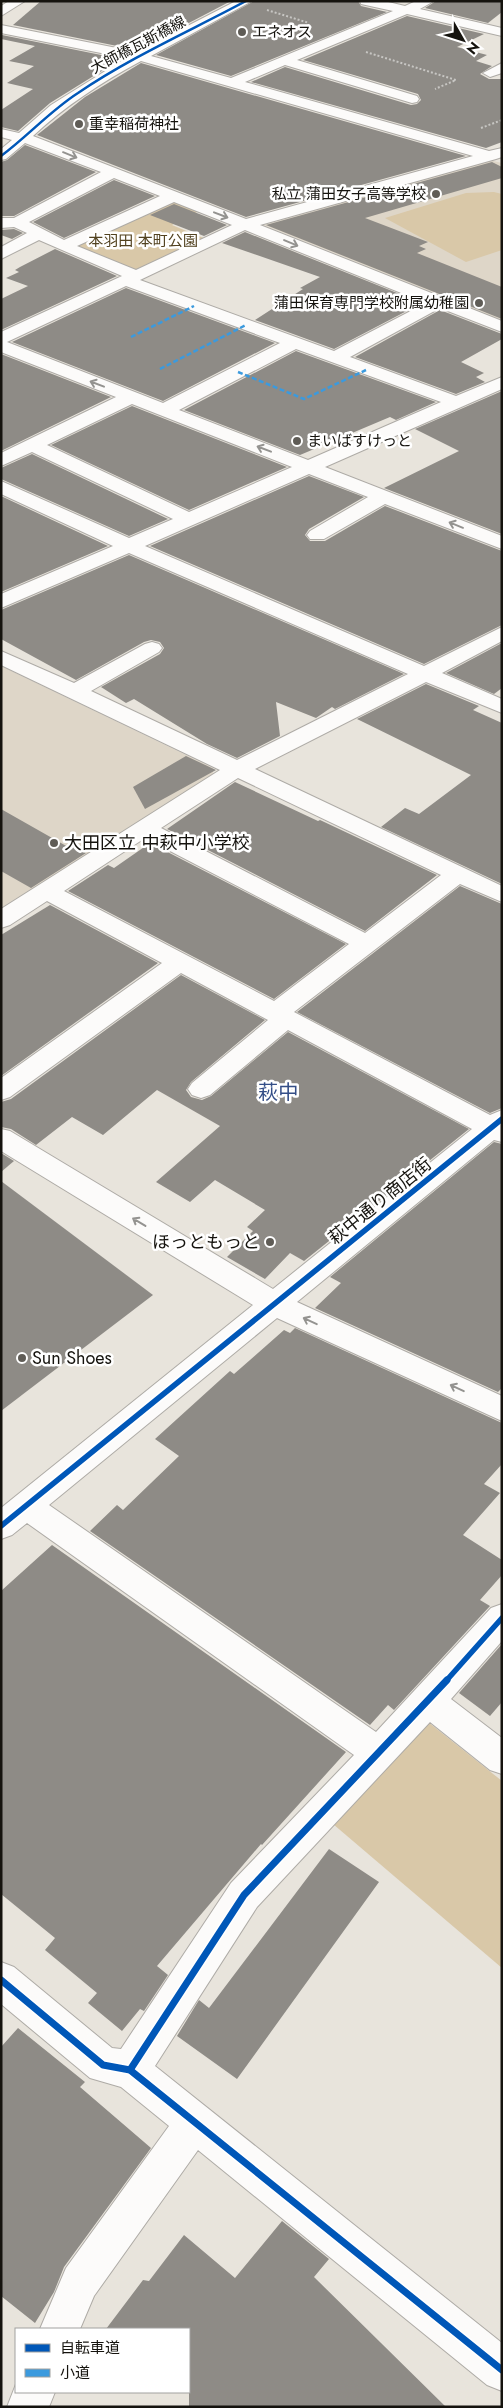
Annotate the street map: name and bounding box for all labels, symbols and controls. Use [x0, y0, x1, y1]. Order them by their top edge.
street label: 大師橋瓦斯橋線 [86, 11, 190, 79]
north arrow [438, 15, 488, 65]
place label: エネオス [252, 21, 312, 43]
marker: エネオス [236, 26, 248, 38]
text: N [462, 38, 484, 59]
place label: 重幸稲荷神社 [89, 113, 179, 135]
marker: 重幸稲荷神社 [73, 118, 85, 130]
one-way arrow [62, 151, 77, 160]
place label: 私立 蒲田女子高等学校 [271, 183, 426, 205]
marker: 私立 蒲田女子高等学校 [430, 188, 442, 200]
one-way arrow [213, 210, 228, 220]
park label: 本羽田 本町公園 [88, 230, 198, 252]
one-way arrow [283, 239, 298, 248]
place label: 蒲田保育専門学校附属幼稚園 [274, 292, 469, 314]
marker: 蒲田保育専門学校附属幼稚園 [473, 297, 485, 309]
one-way arrow [90, 378, 105, 388]
place label: まいばすけっと [307, 430, 412, 452]
marker: まいばすけっと [291, 435, 303, 447]
one-way arrow [257, 444, 272, 453]
one-way arrow [449, 520, 465, 529]
place label: 大田区立 中萩中小学校 [64, 830, 249, 856]
marker: 大田区立 中萩中小学校 [48, 837, 60, 849]
district label: 萩中 [258, 1078, 298, 1107]
street label: 萩中通り商店街 [323, 1151, 437, 1251]
one-way arrow [133, 1216, 147, 1226]
place label: ほっともっと [152, 1229, 260, 1255]
marker: ほっともっと [264, 1236, 276, 1248]
one-way arrow [303, 1315, 318, 1325]
place label: Sun Shoes [32, 1345, 112, 1371]
marker: Sun Shoes [16, 1352, 28, 1364]
one-way arrow [450, 1383, 465, 1393]
legend [15, 2328, 190, 2393]
text: 自転車道 [60, 2337, 120, 2359]
text: 小道 [60, 2362, 90, 2384]

